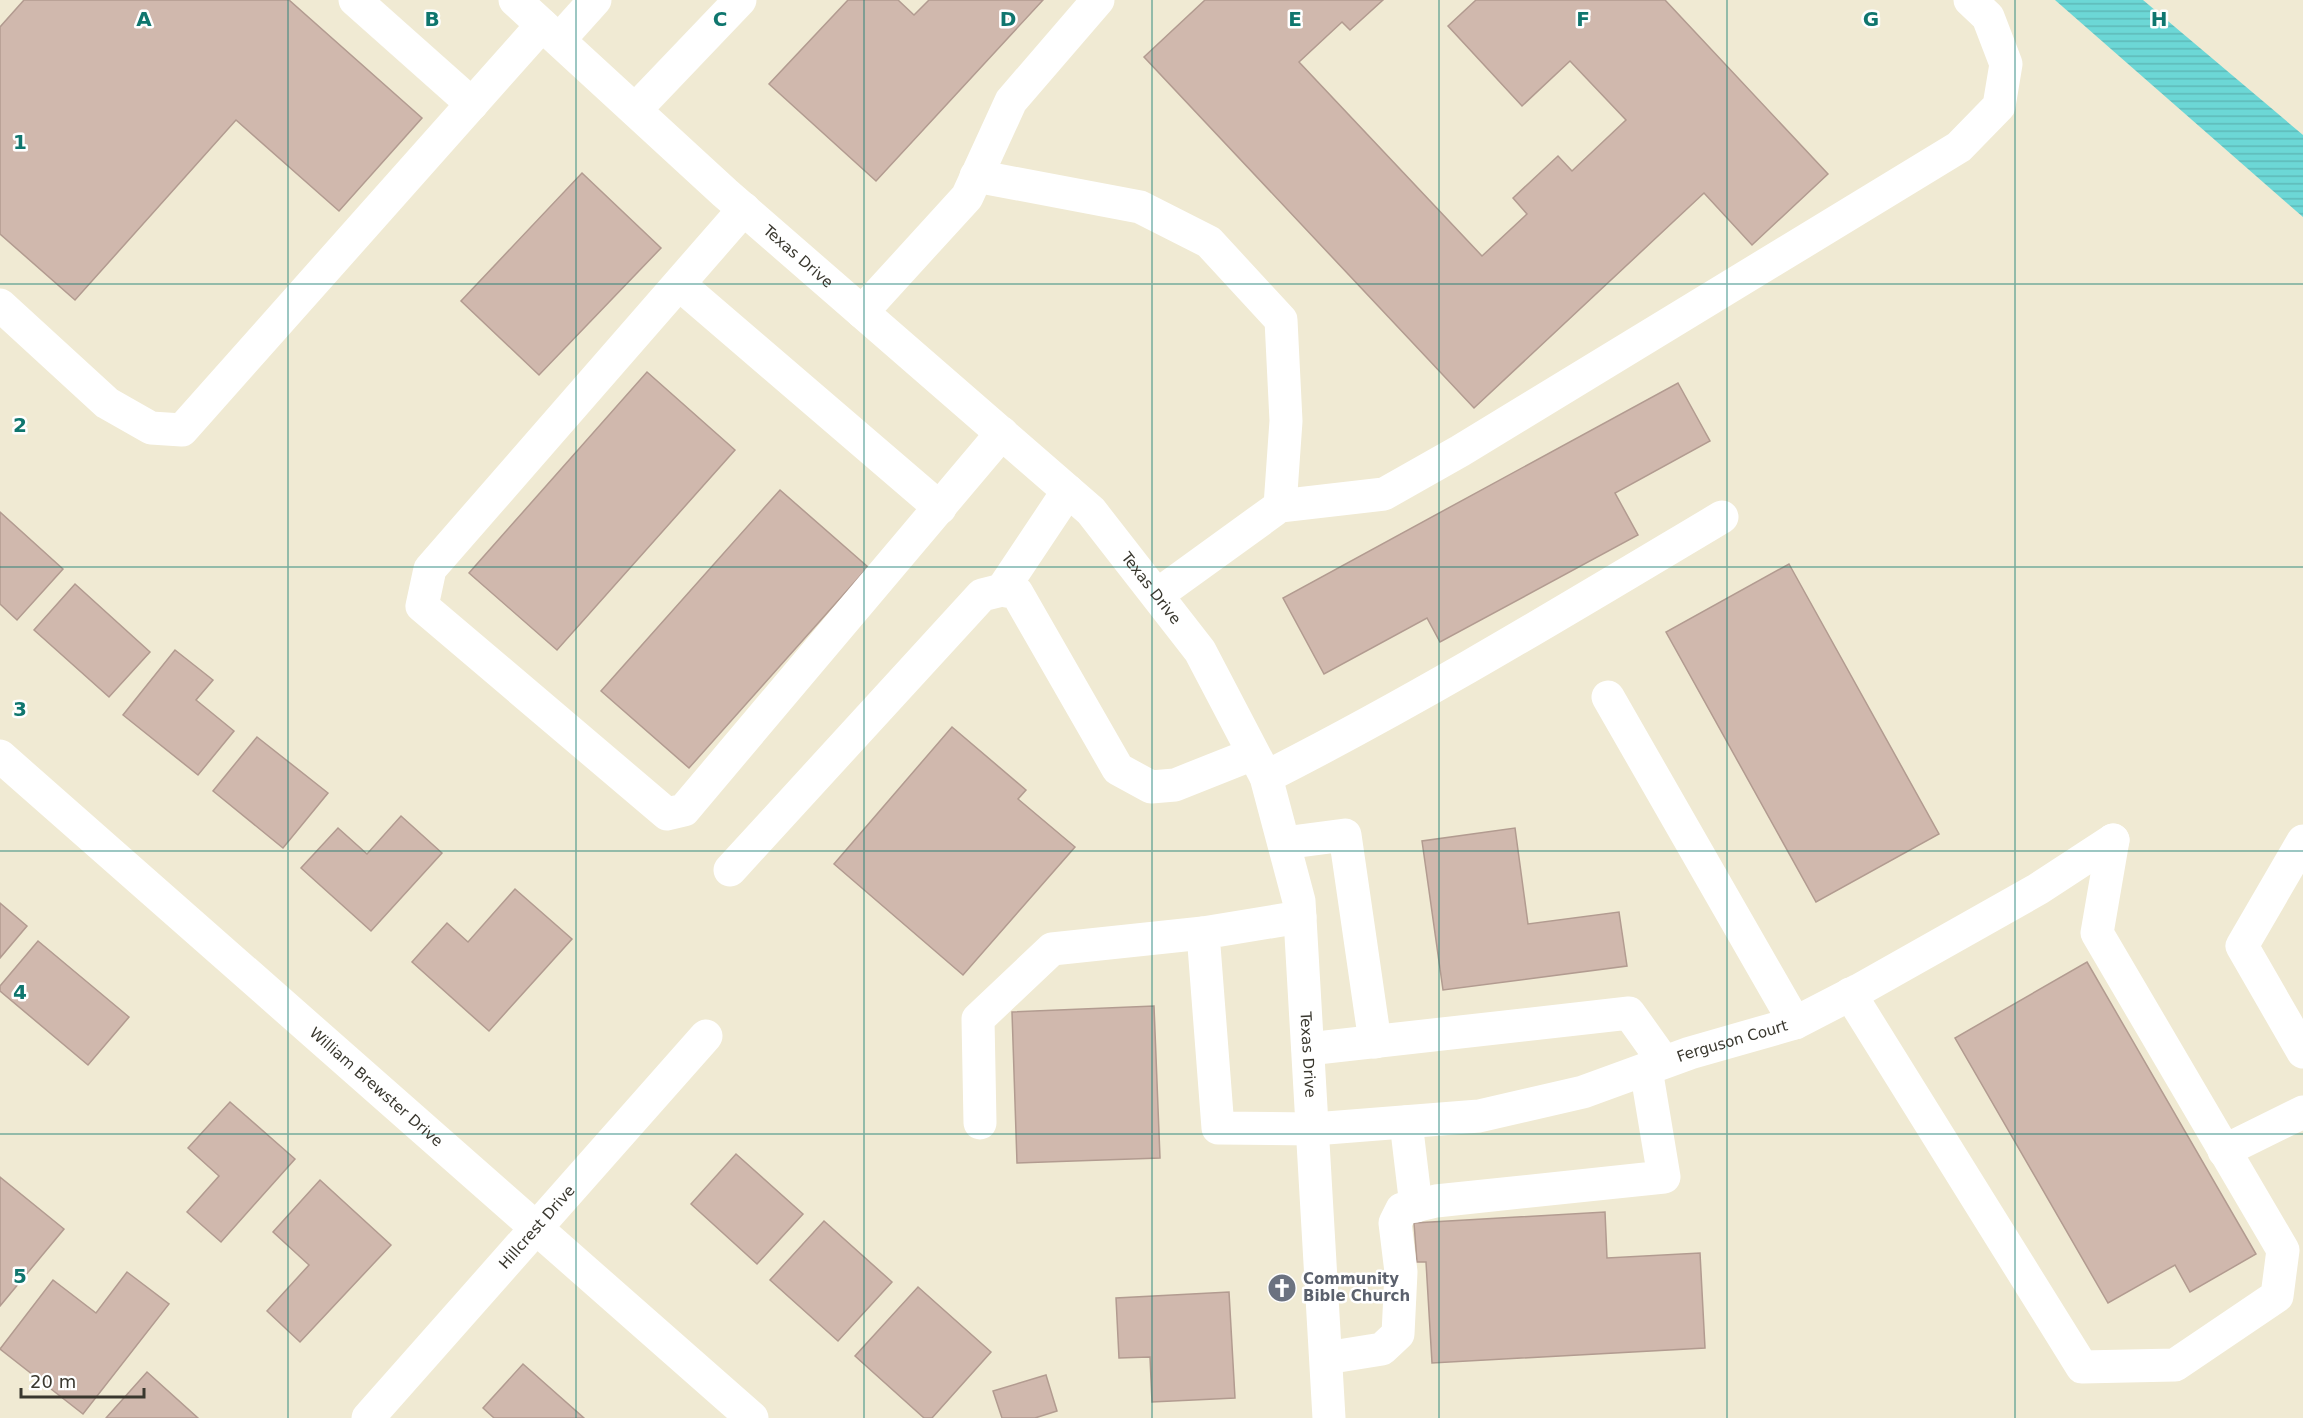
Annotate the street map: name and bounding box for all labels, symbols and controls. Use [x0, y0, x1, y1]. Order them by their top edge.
text: A [136, 7, 152, 31]
text: B [424, 7, 440, 31]
text: C [713, 7, 727, 31]
text: D [1000, 7, 1016, 31]
text: E [1288, 7, 1302, 31]
text: F [1576, 7, 1590, 31]
text: G [1863, 7, 1879, 31]
text: H [2151, 7, 2167, 31]
text: 1 [13, 130, 27, 154]
street label: Texas Drive [759, 221, 837, 292]
text: 2 [13, 413, 27, 437]
street label: Texas Drive [1117, 548, 1185, 628]
text: 3 [13, 697, 27, 721]
text: 4 [13, 980, 27, 1004]
street label: Texas Drive [1296, 1010, 1319, 1098]
street label: Ferguson Court [1674, 1016, 1790, 1066]
street label: William Brewster Drive [306, 1024, 446, 1150]
street label: Hillcrest Drive [495, 1181, 579, 1273]
text: 5 [13, 1264, 27, 1288]
place label: Community Bible Church [1303, 1270, 1410, 1305]
church icon: Community Bible Church [1266, 1272, 1298, 1304]
scale bar [21, 1361, 144, 1399]
text: 20 m [30, 1371, 76, 1392]

